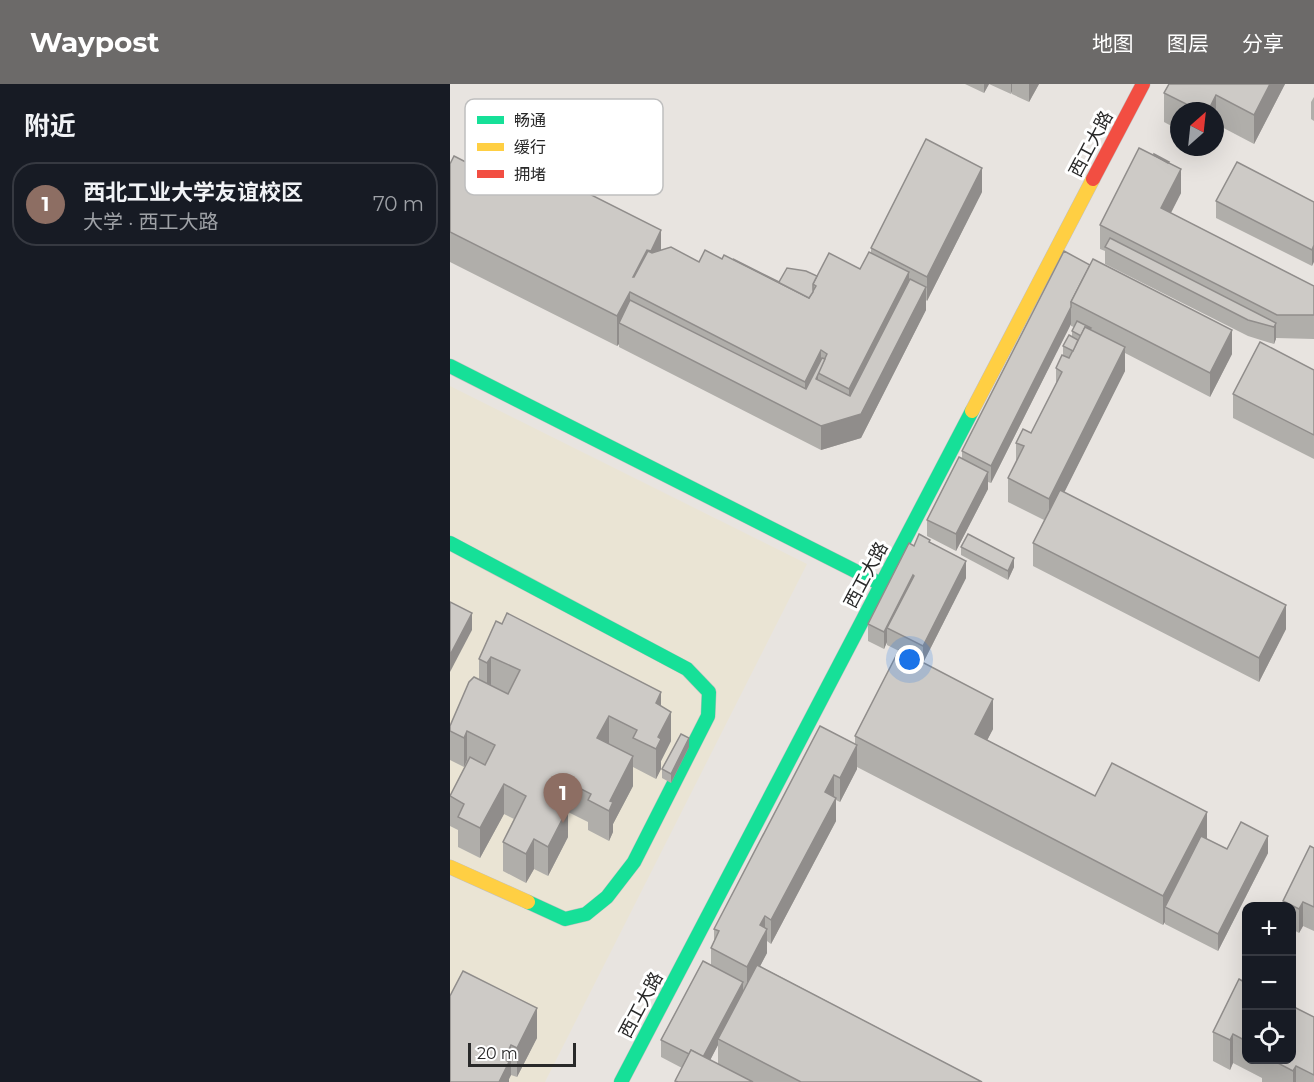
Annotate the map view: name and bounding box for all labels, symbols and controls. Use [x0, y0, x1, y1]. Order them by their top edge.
text: Waypost [30, 25, 160, 59]
text: 地图 [1092, 31, 1134, 56]
text: 图层 [1167, 31, 1209, 56]
text: 分享 [1242, 31, 1284, 56]
legend [465, 99, 663, 195]
north arrow [1170, 102, 1224, 156]
street label: 西工大路 [1064, 107, 1118, 181]
text: 附近 [24, 110, 76, 142]
text: 畅通 [514, 111, 546, 130]
text: 缓行 [514, 138, 546, 157]
text: 拥堵 [514, 165, 546, 184]
text: 西北工业大学友谊校区 [83, 179, 303, 206]
text: 1 [42, 192, 49, 216]
text: 70 m [373, 192, 424, 216]
text: 大学 · 西工大路 [83, 210, 219, 234]
street label: 西工大路 [839, 538, 893, 612]
your location [895, 645, 924, 674]
pin: 1 [544, 774, 582, 823]
map controls [1242, 902, 1296, 1064]
button: + [1242, 902, 1296, 956]
button: − [1242, 956, 1296, 1010]
street label: 西工大路 [614, 968, 668, 1042]
button: locate [1242, 1010, 1296, 1064]
scale bar [468, 1040, 576, 1068]
text: 20 m [477, 1044, 518, 1063]

